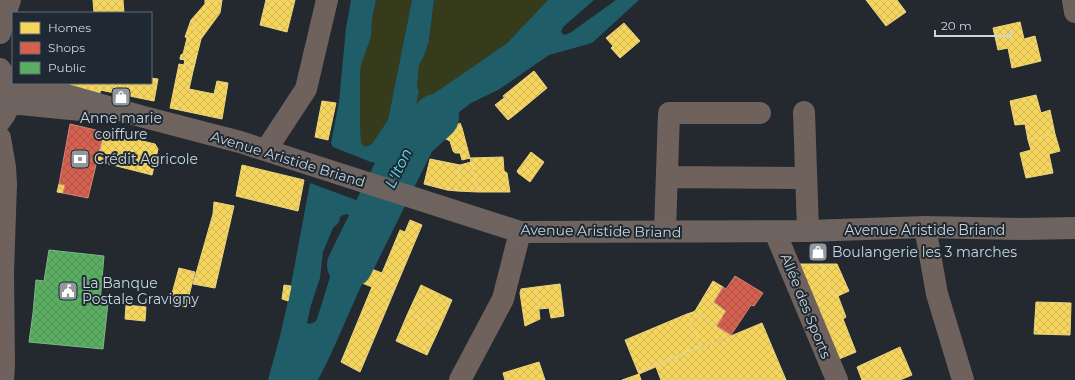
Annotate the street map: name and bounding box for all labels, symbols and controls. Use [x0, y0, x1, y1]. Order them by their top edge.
legend [12, 12, 152, 84]
scale bar [935, 12, 1011, 38]
text: 20 m [941, 18, 972, 33]
text: Homes [48, 20, 91, 35]
text: Shops [48, 40, 85, 55]
text: Public [48, 60, 86, 75]
shop icon: Anne marie coiffure [110, 86, 132, 108]
place label: Anne marie coiffure [80, 109, 162, 143]
street label: Avenue Aristide Briand [208, 127, 368, 191]
water label: L'Iton [380, 145, 416, 191]
bank icon: Crédit Agricole [69, 148, 91, 170]
place label: Crédit Agricole [94, 150, 198, 168]
street label: Avenue Aristide Briand [520, 221, 682, 241]
street label: Avenue Aristide Briand [845, 221, 1005, 239]
shop icon: Boulangerie les 3 marches [807, 241, 829, 263]
place label: Boulangerie les 3 marches [832, 243, 1017, 261]
street label: Allée des Sports [777, 251, 835, 361]
place label: La Banque Postale Gravigny [82, 274, 199, 308]
public building icon: La Banque Postale Gravigny [57, 280, 79, 302]

